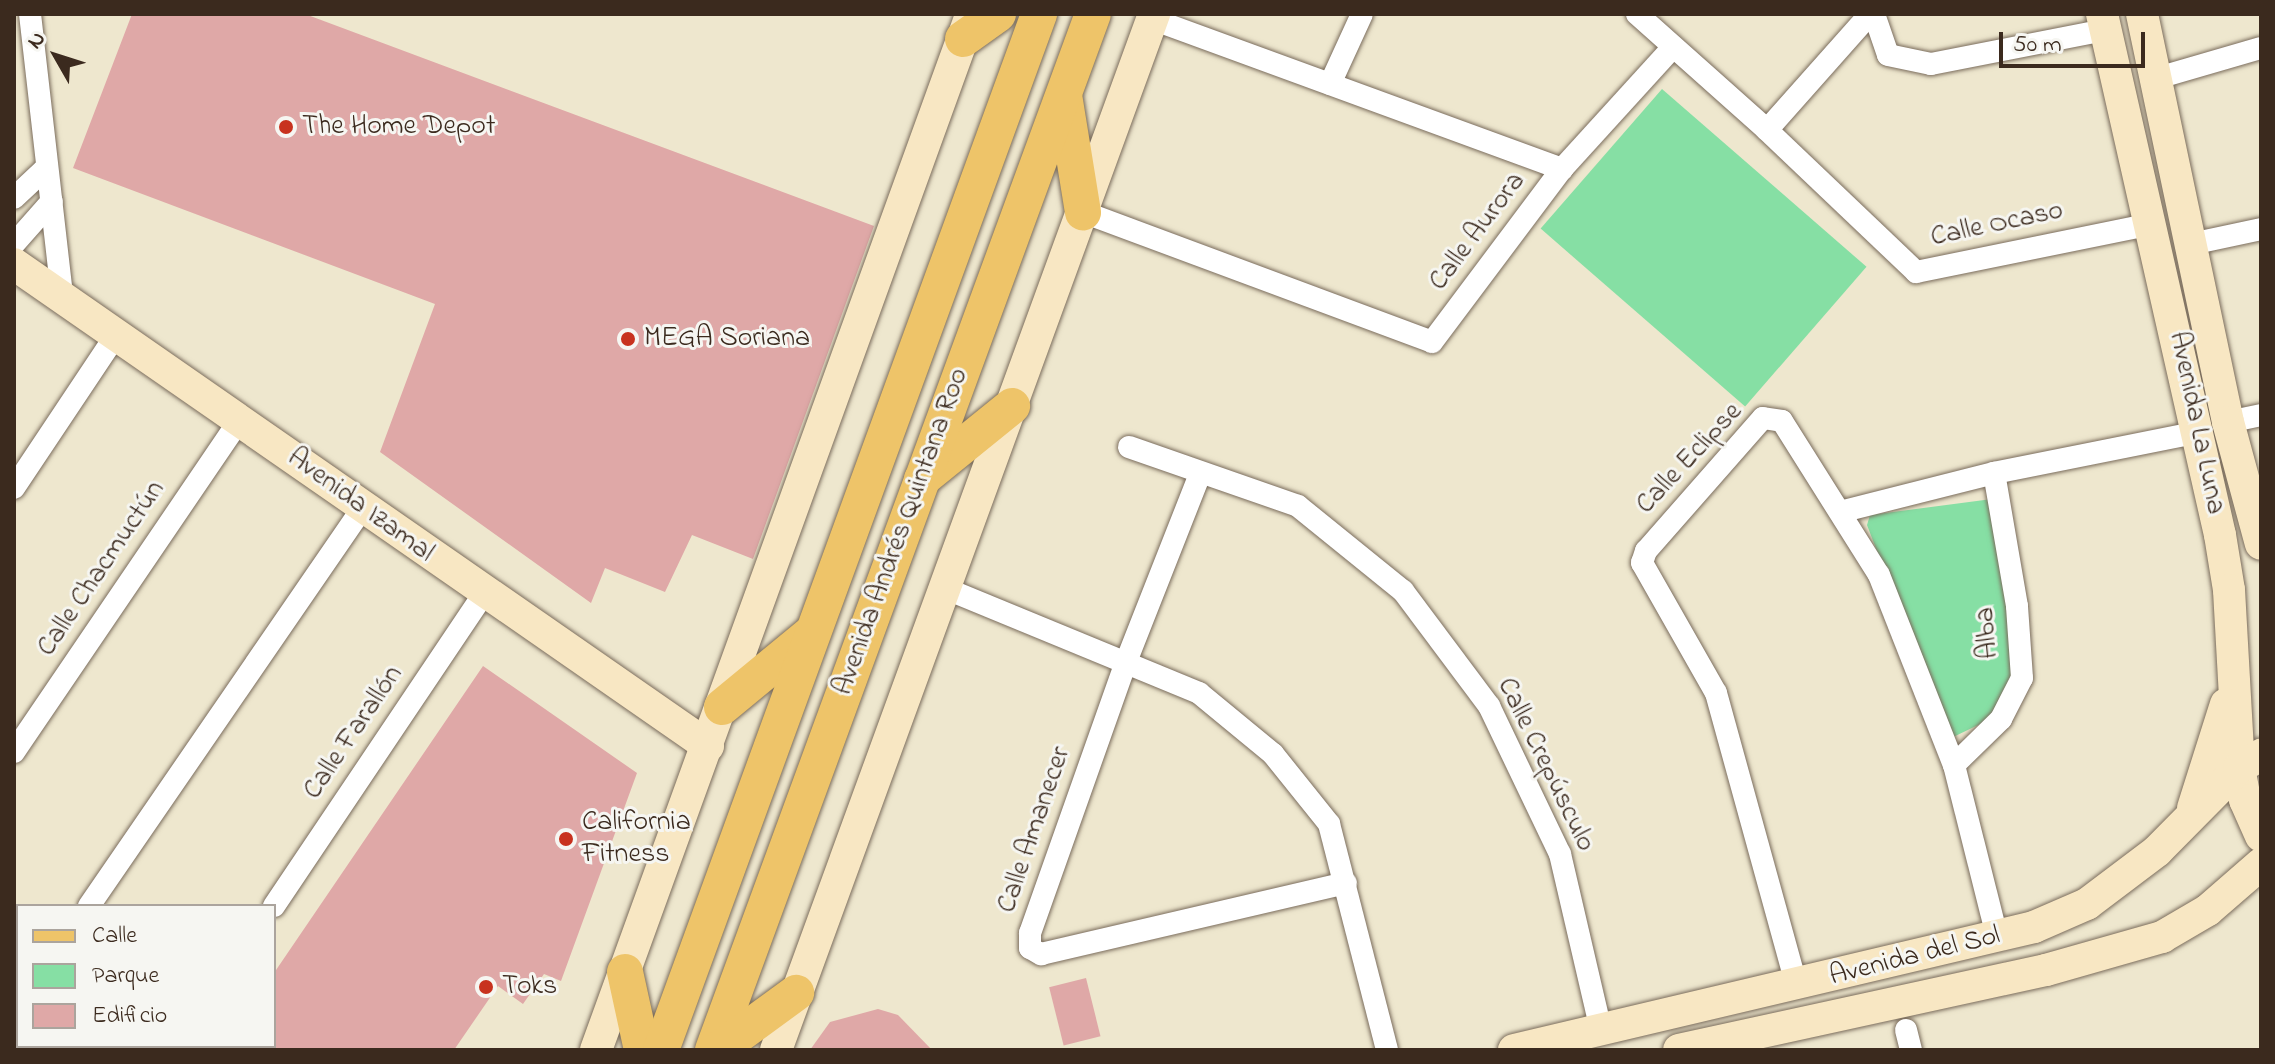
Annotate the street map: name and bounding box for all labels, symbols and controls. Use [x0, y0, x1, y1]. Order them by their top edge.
north arrow [16, 16, 96, 96]
scale bar [2003, 16, 2149, 66]
text: N [20, 25, 54, 57]
text: 50 m [2013, 28, 2062, 63]
place label: The Home Depot [302, 110, 495, 144]
marker: The Home Depot [277, 118, 295, 136]
street label: Calle Aurora [1423, 166, 1533, 298]
street label: Calle Ocaso [1928, 195, 2066, 255]
place label: MEGA Soriana [644, 322, 810, 356]
street label: Avenida La Luna [2160, 329, 2232, 517]
marker: MEGA Soriana [619, 330, 637, 348]
street label: Avenida Andrés Quintana Roo [827, 364, 977, 700]
street label: Calle Eclipse [1630, 396, 1750, 522]
street label: Avenida Izamal [280, 442, 440, 570]
street label: Calle Chacmuctún [31, 475, 173, 663]
street label: Alba [1969, 606, 2007, 660]
street label: Calle Farallón [297, 660, 411, 806]
street label: Calle Crepúsculo [1488, 673, 1602, 857]
street label: Calle Amanecer [991, 742, 1079, 918]
place label: California Fitness [582, 806, 691, 872]
marker: California Fitness [557, 830, 575, 848]
legend [16, 904, 276, 1048]
text: Calle [92, 919, 137, 954]
street label: Avenida del Sol [1826, 920, 2004, 994]
text: Parque [92, 959, 159, 994]
place label: Toks [502, 970, 557, 1004]
marker: Toks [477, 978, 495, 996]
text: Edificio [92, 999, 167, 1034]

